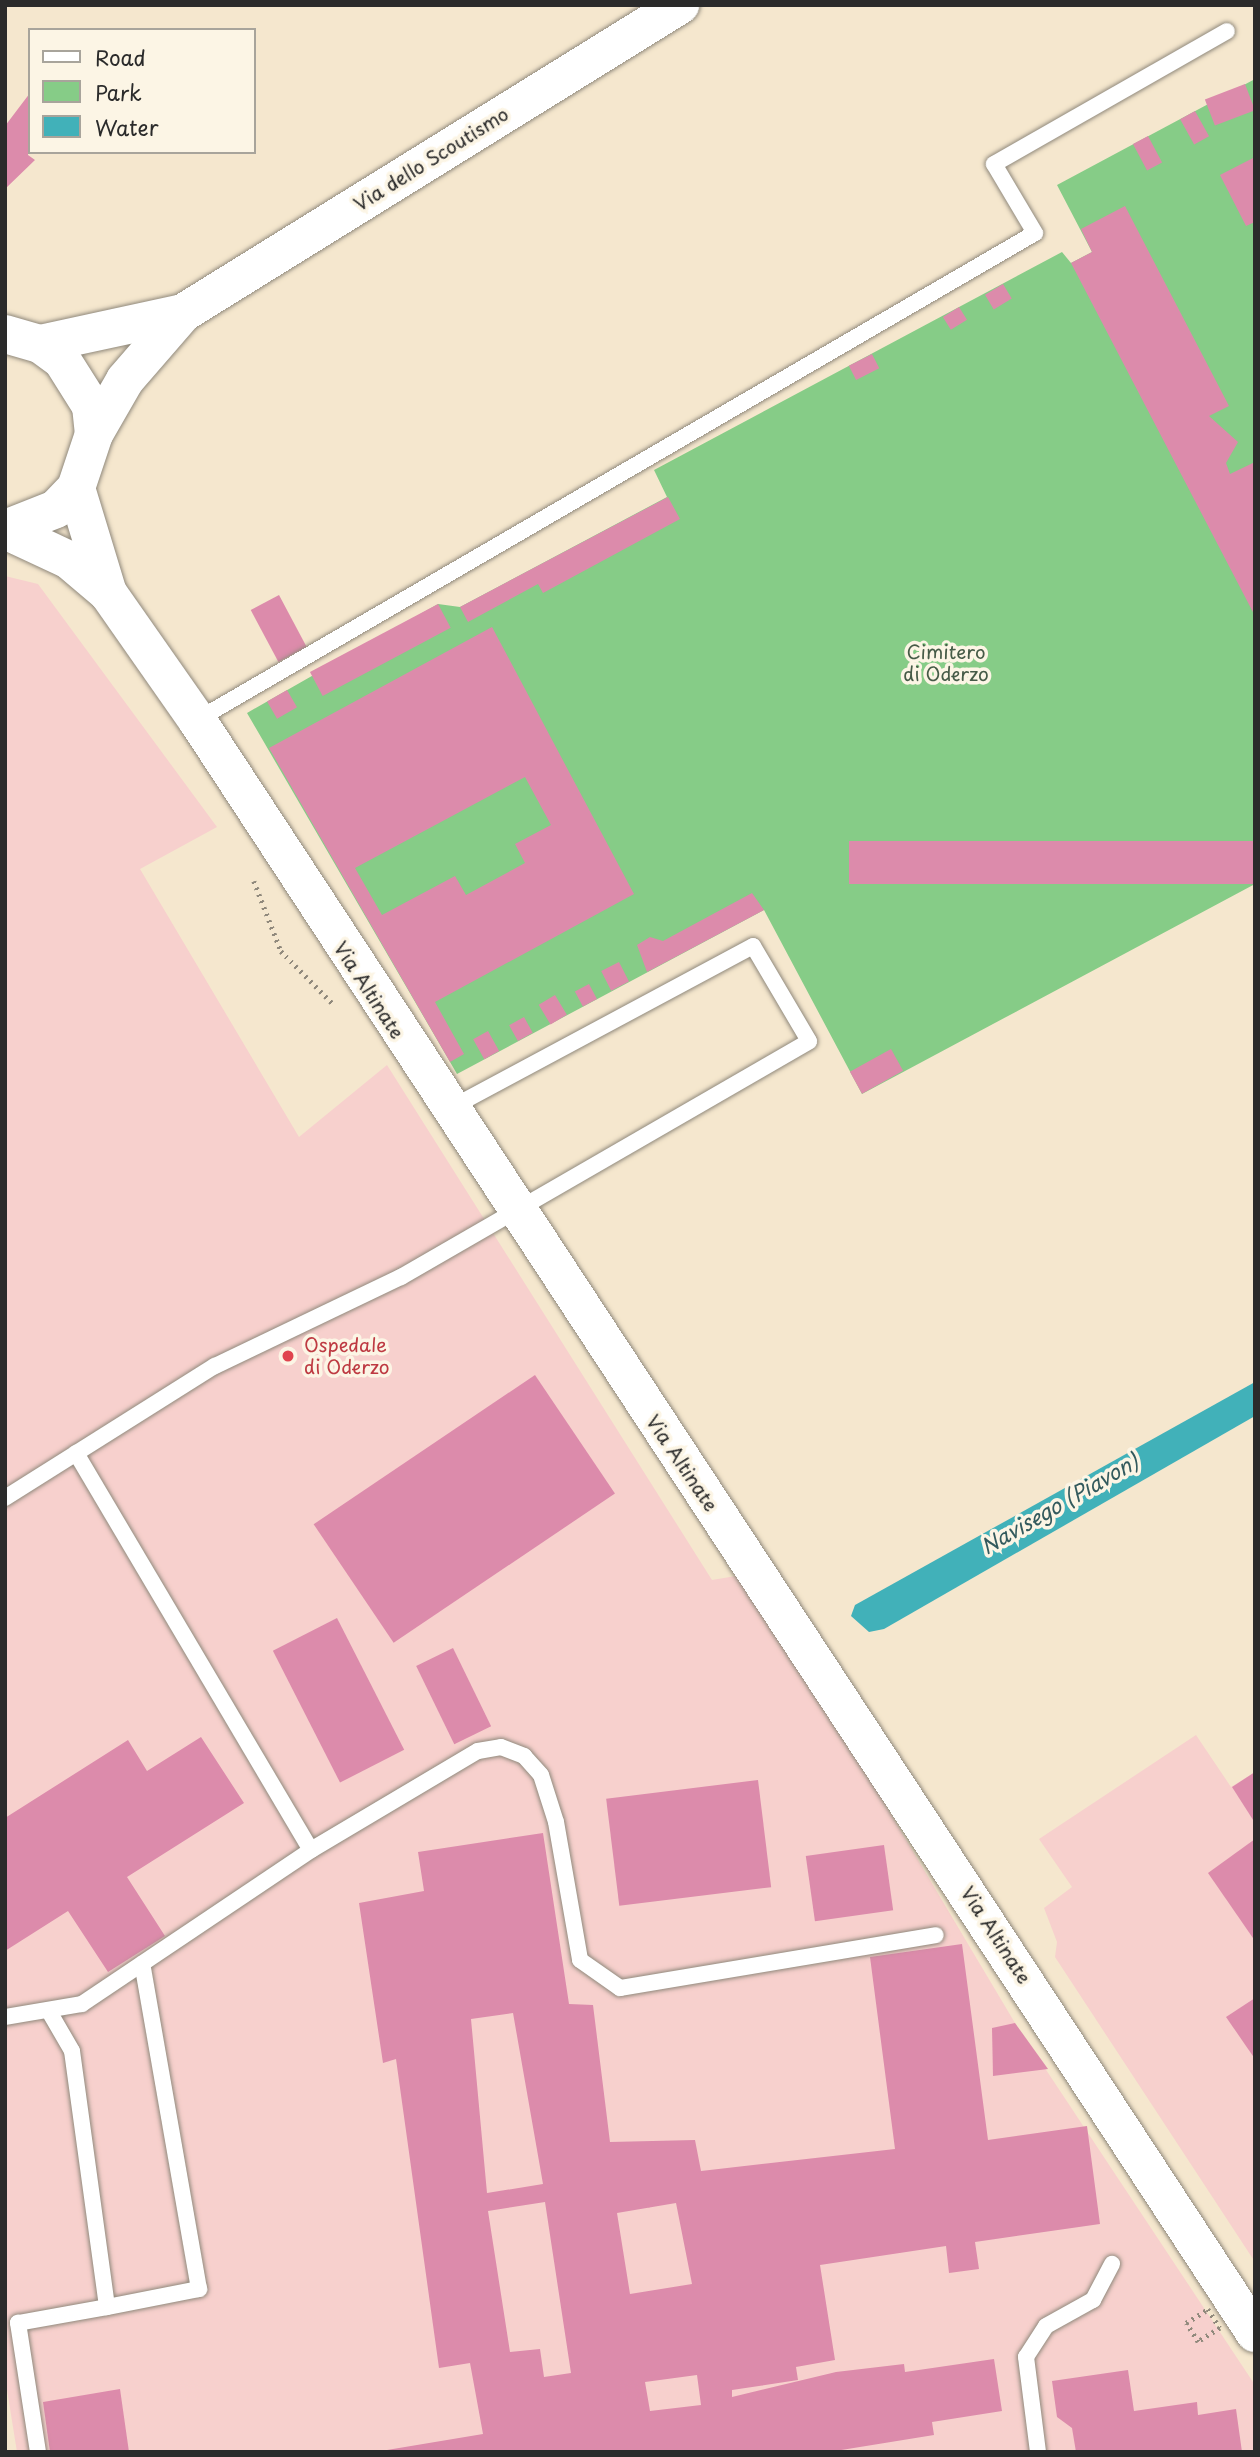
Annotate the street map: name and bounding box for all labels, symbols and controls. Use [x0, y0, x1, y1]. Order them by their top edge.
legend [28, 28, 256, 154]
text: Road [95, 41, 146, 73]
text: Park [95, 76, 142, 108]
street label: Via dello Scoutismo [350, 102, 512, 216]
text: Water [95, 111, 158, 143]
park label: Cimitero di Oderzo [903, 641, 989, 685]
street label: Via Altinate [329, 938, 409, 1042]
place label: Ospedale di Oderzo [304, 1334, 390, 1378]
marker: Ospedale di Oderzo [278, 1346, 298, 1366]
street label: Via Altinate [642, 1411, 722, 1515]
water label: Navisego (Piavon) [975, 1447, 1143, 1559]
street label: Via Altinate [956, 1883, 1036, 1987]

